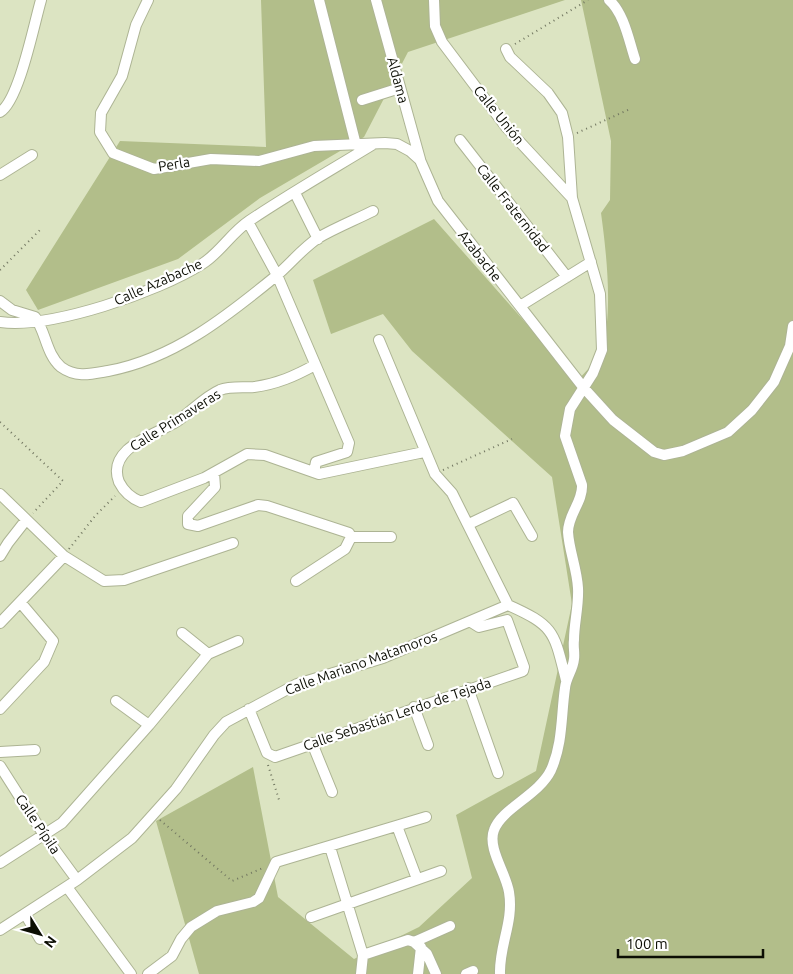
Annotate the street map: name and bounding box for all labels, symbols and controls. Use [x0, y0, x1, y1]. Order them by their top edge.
street label: Aldama [384, 55, 412, 105]
street label: Calle Unión [470, 82, 528, 148]
street label: Perla [157, 154, 191, 174]
street label: Calle Fraternidad [474, 161, 552, 255]
street label: Azabache [455, 227, 505, 285]
street label: Calle Azabache [112, 255, 204, 309]
street label: Calle Primaveras [127, 386, 223, 454]
street label: Calle Mariano Matamoros [283, 628, 439, 698]
street label: Calle Sebastián Lerdo de Tejada [301, 674, 493, 754]
street label: Calle Pípila [12, 791, 64, 857]
north arrow [15, 909, 65, 959]
scale bar [618, 926, 763, 958]
text: N [41, 933, 60, 951]
text: 100 m [626, 935, 668, 952]

